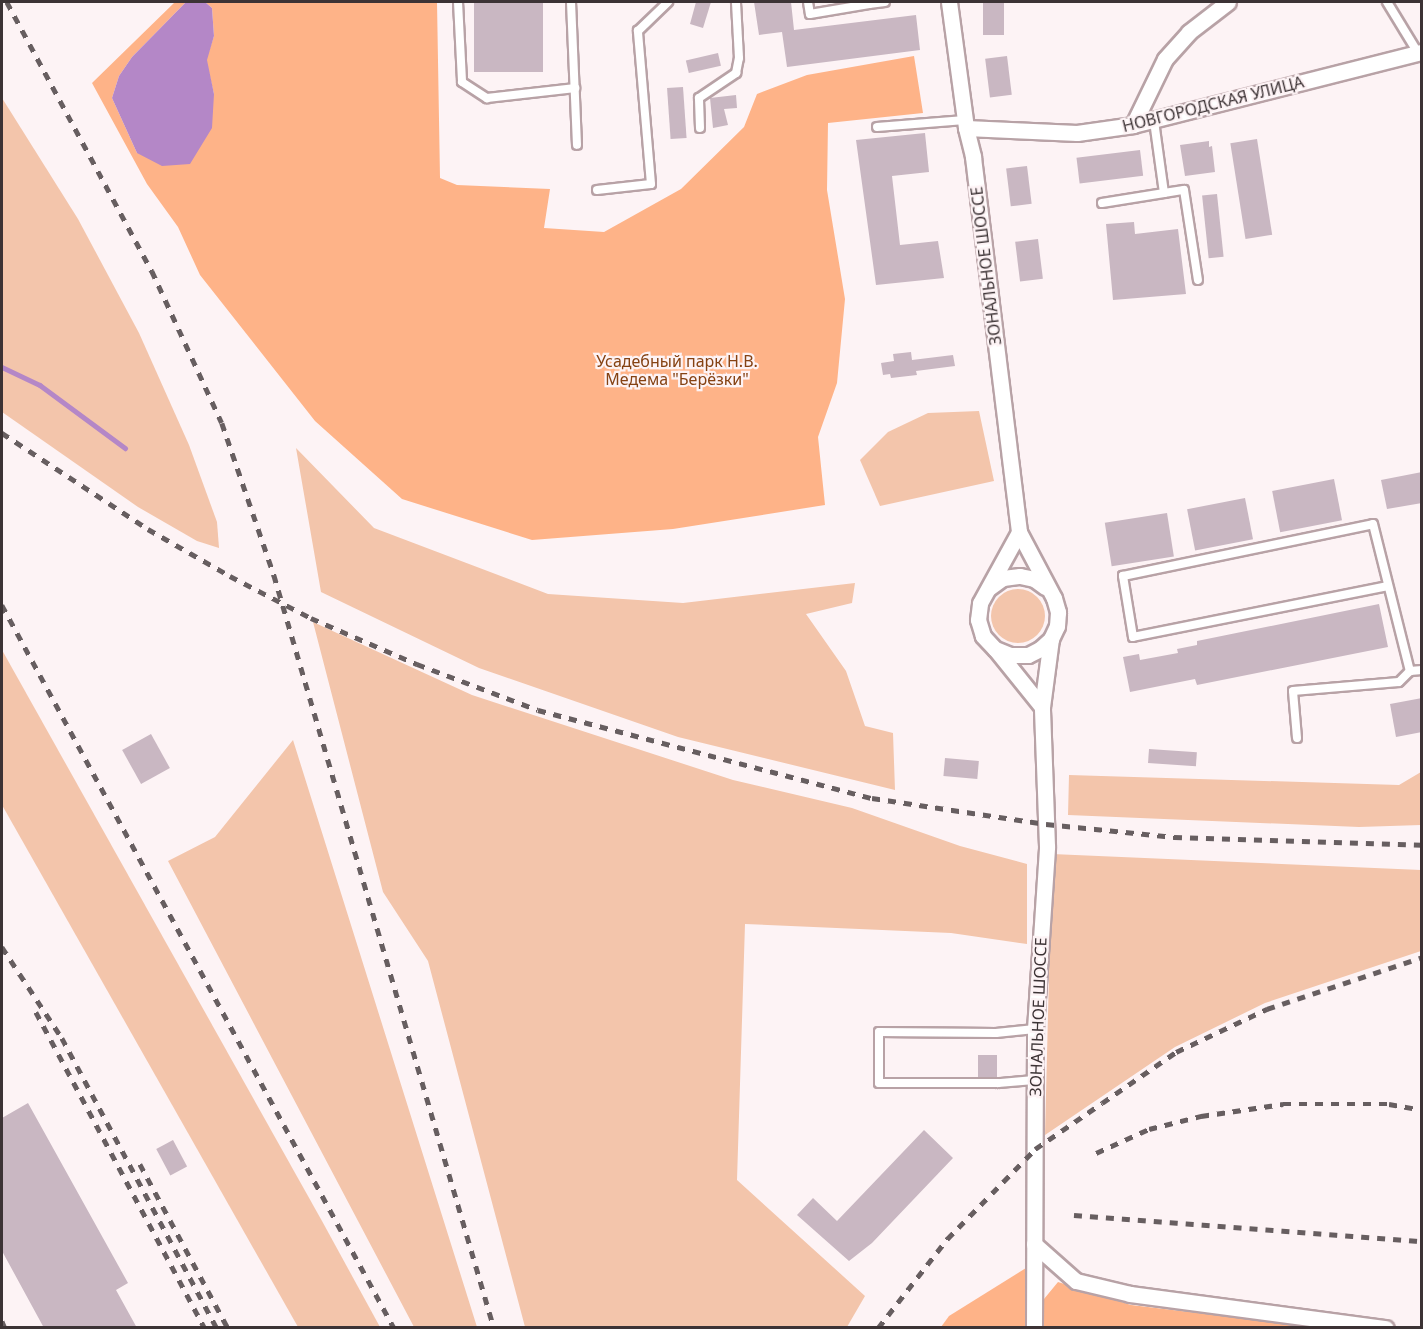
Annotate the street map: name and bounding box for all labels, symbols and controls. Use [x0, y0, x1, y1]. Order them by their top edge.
street label: НОВГОРОДСКАЯ УЛИЦА [1120, 72, 1306, 136]
street label: ЗОНАЛЬНОЕ ШОССЕ [967, 186, 1005, 346]
park label: Усадебный парк Н.В. Медема "Берёзки" [596, 351, 758, 389]
street label: ЗОНАЛЬНОЕ ШОССЕ [1026, 937, 1050, 1097]

